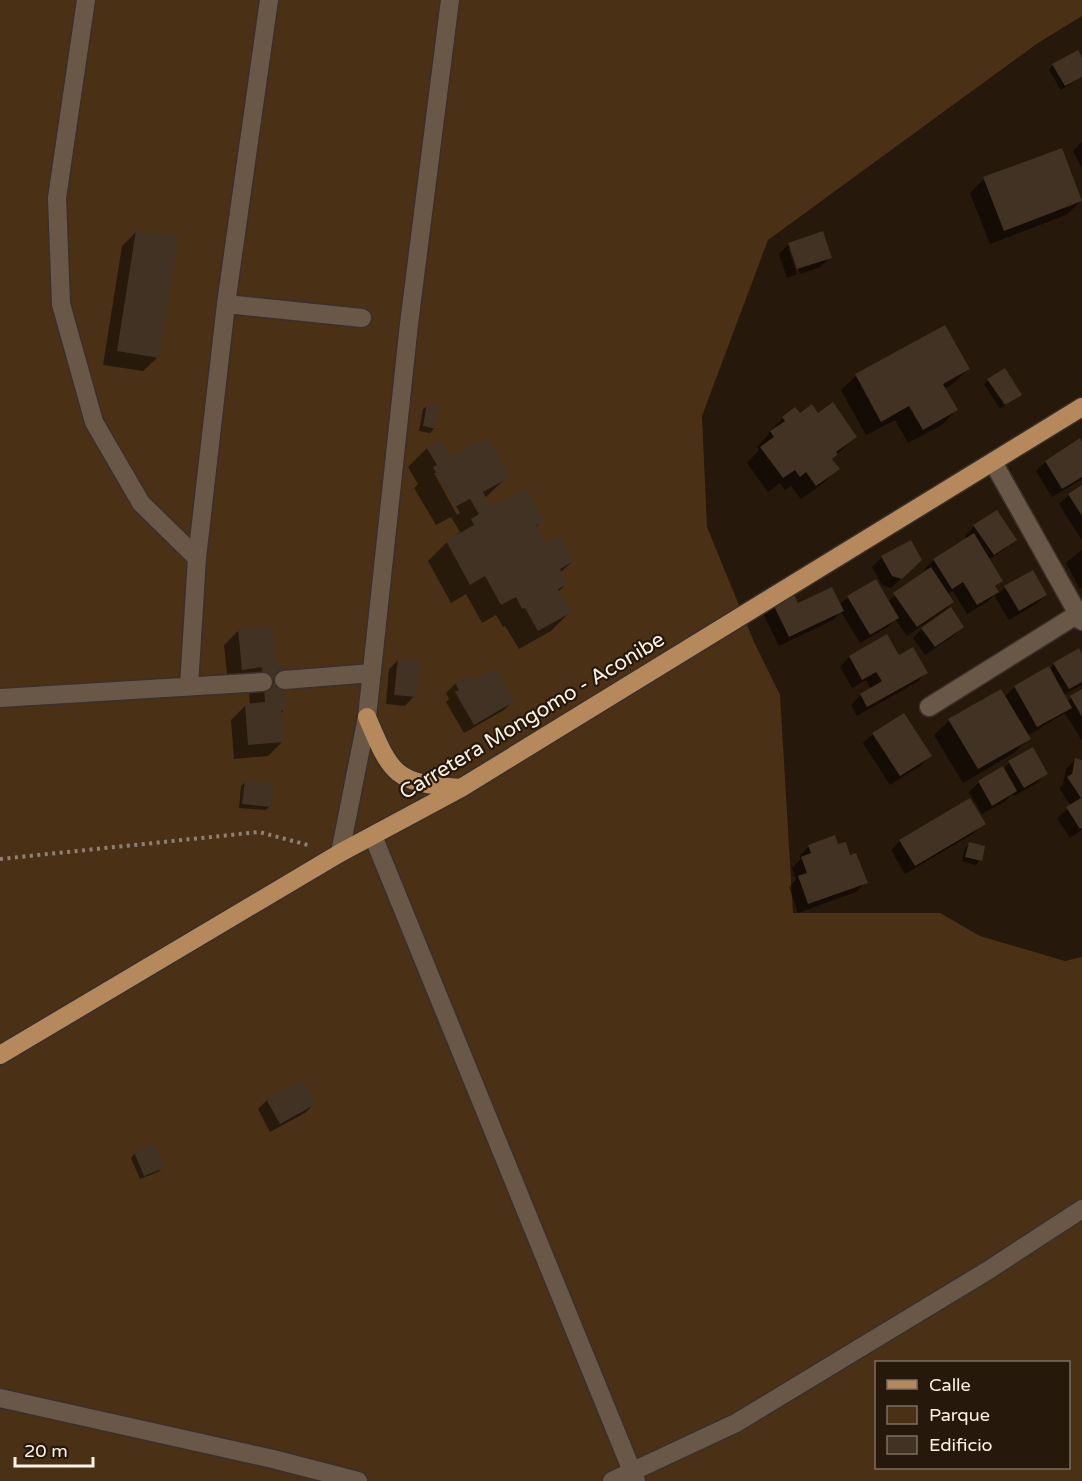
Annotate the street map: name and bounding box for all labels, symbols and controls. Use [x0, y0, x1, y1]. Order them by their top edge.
street label: Carretera Mongomo - Aconibe [395, 627, 669, 805]
legend [875, 1361, 1070, 1469]
text: Calle [929, 1374, 971, 1396]
text: Parque [929, 1404, 990, 1426]
scale bar [15, 1430, 93, 1468]
text: Edificio [929, 1434, 993, 1456]
text: 20 m [24, 1440, 68, 1462]

